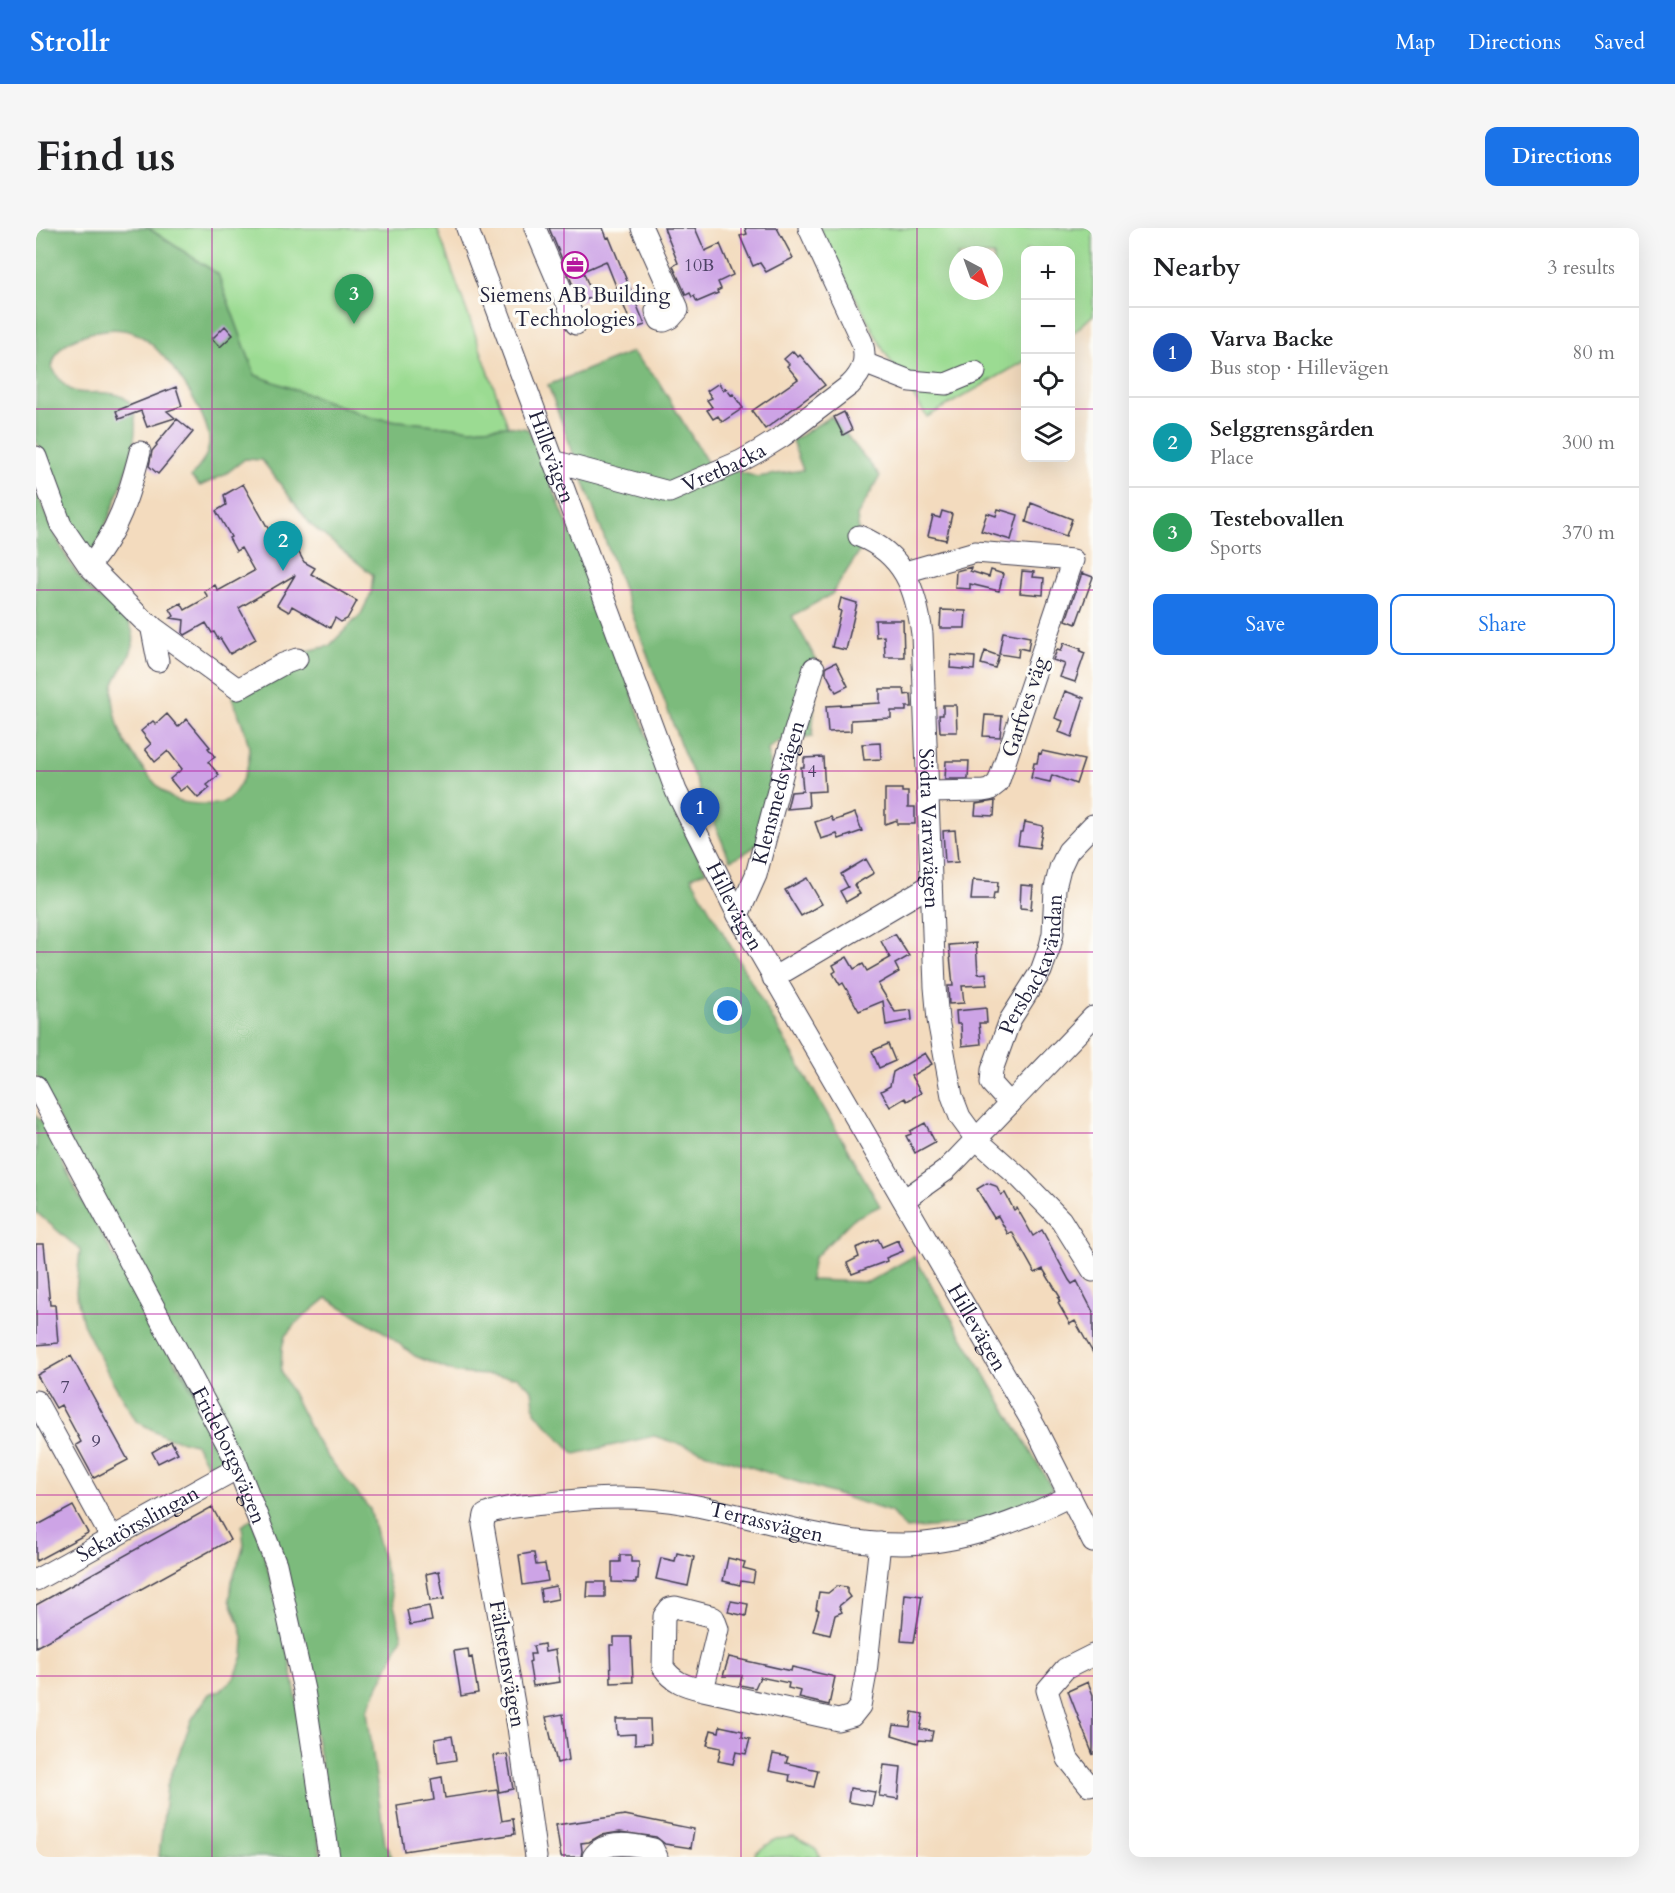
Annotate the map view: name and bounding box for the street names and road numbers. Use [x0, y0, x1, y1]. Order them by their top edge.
street label: Hillevägen [521, 406, 582, 507]
street label: Vretbacka [677, 436, 772, 499]
street label: Garfves väg [995, 653, 1055, 761]
street label: Klensmedsvägen [745, 717, 812, 868]
street label: Södra Varvavägen [912, 748, 947, 909]
street label: Hillevägen [699, 857, 770, 956]
street label: Persbackavändan [992, 893, 1069, 1038]
street label: Hillevägen [940, 1278, 1014, 1377]
street label: Frideborgsvägen [185, 1382, 273, 1528]
street label: Sekatörsslingan [71, 1478, 204, 1569]
street label: Terrassvägen [707, 1494, 826, 1550]
street label: Fältstensvägen [482, 1598, 532, 1730]

